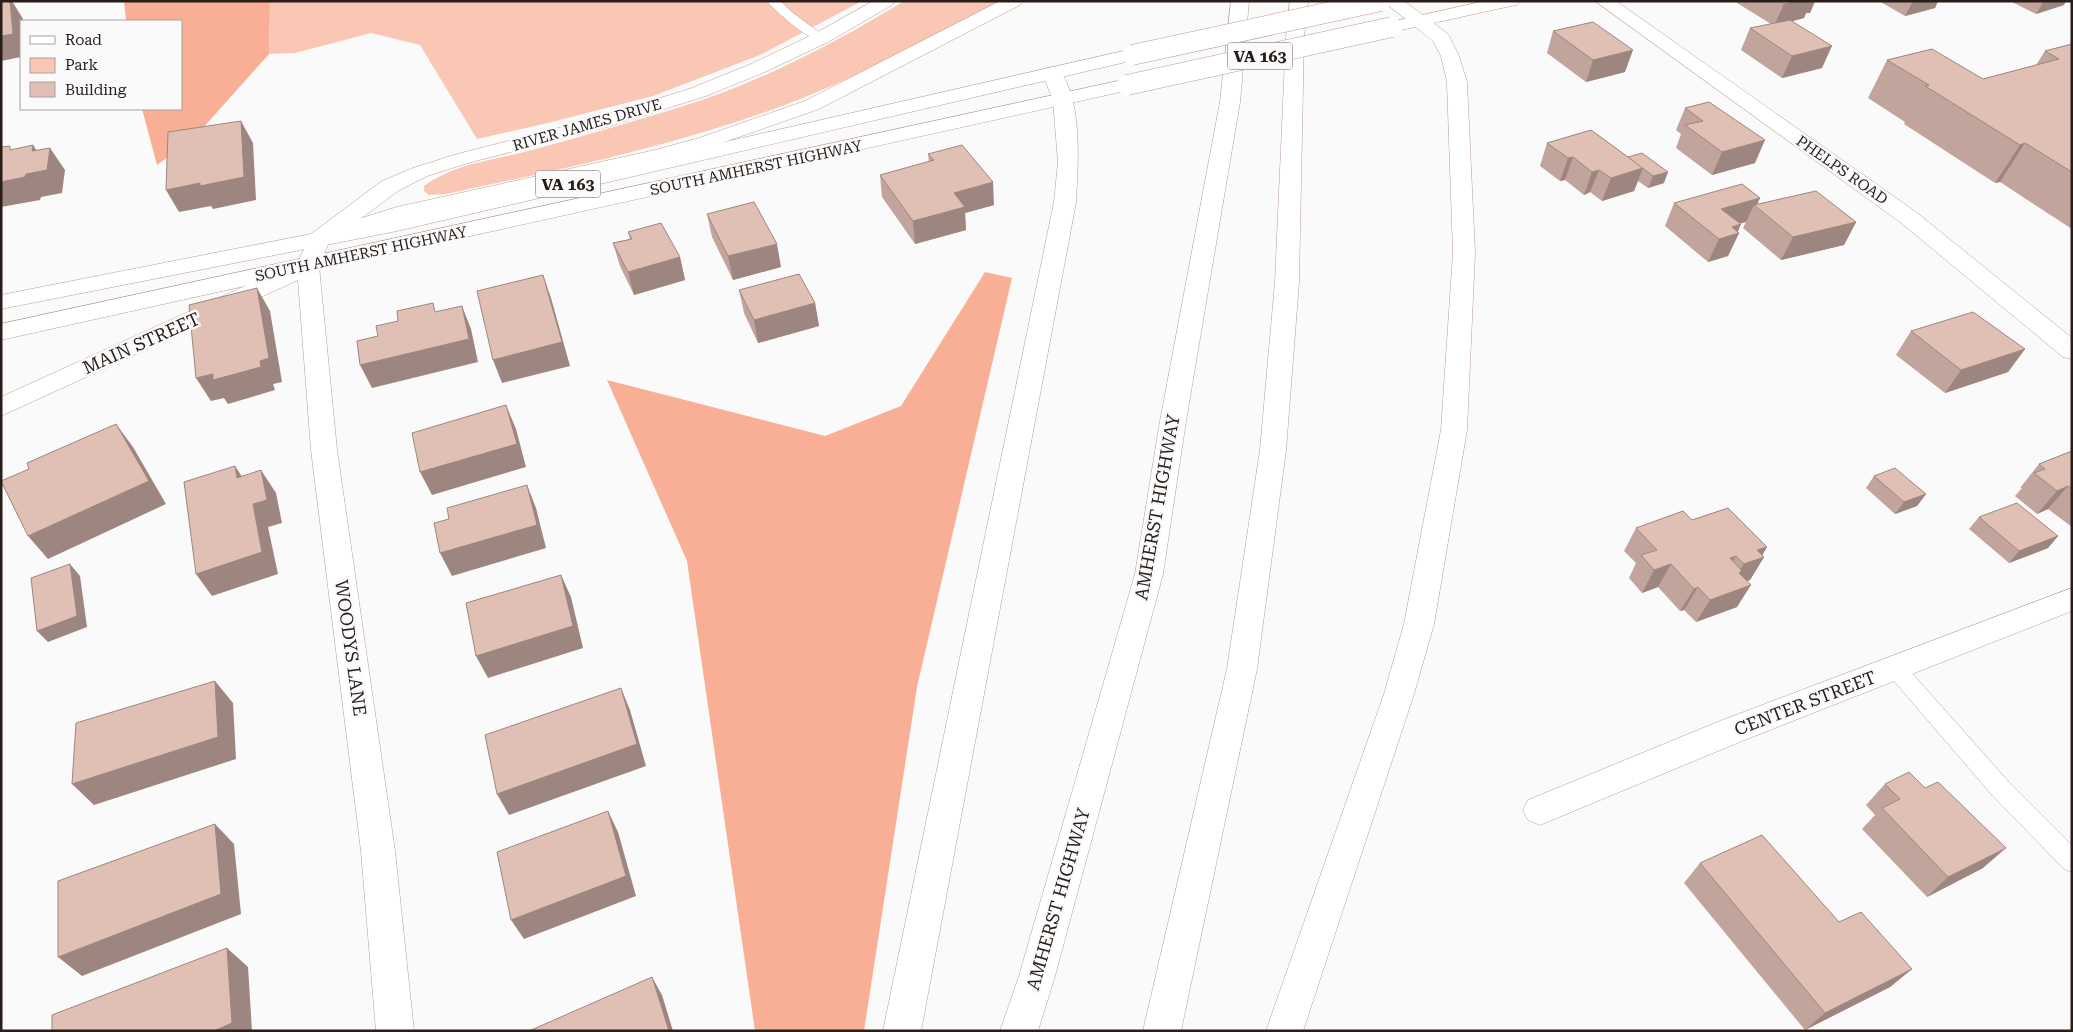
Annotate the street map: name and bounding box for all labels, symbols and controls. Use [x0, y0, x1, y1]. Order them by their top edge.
legend [20, 20, 182, 110]
text: Road [65, 31, 102, 49]
road number: VA 163 [1228, 42, 1292, 70]
text: Park [65, 56, 99, 74]
text: Building [65, 81, 127, 99]
street label: RIVER JAMES DRIVE [511, 95, 663, 155]
street label: PHELPS ROAD [1793, 132, 1891, 208]
street label: SOUTH AMHERST HIGHWAY [648, 137, 864, 199]
road number: VA 163 [536, 170, 600, 198]
street label: SOUTH AMHERST HIGHWAY [253, 223, 469, 285]
street label: MAIN STREET [79, 308, 203, 378]
street label: AMHERST HIGHWAY [1130, 412, 1184, 602]
street label: WOODYS LANE [331, 578, 371, 718]
street label: CENTER STREET [1731, 666, 1879, 740]
street label: AMHERST HIGHWAY [1022, 805, 1094, 992]

